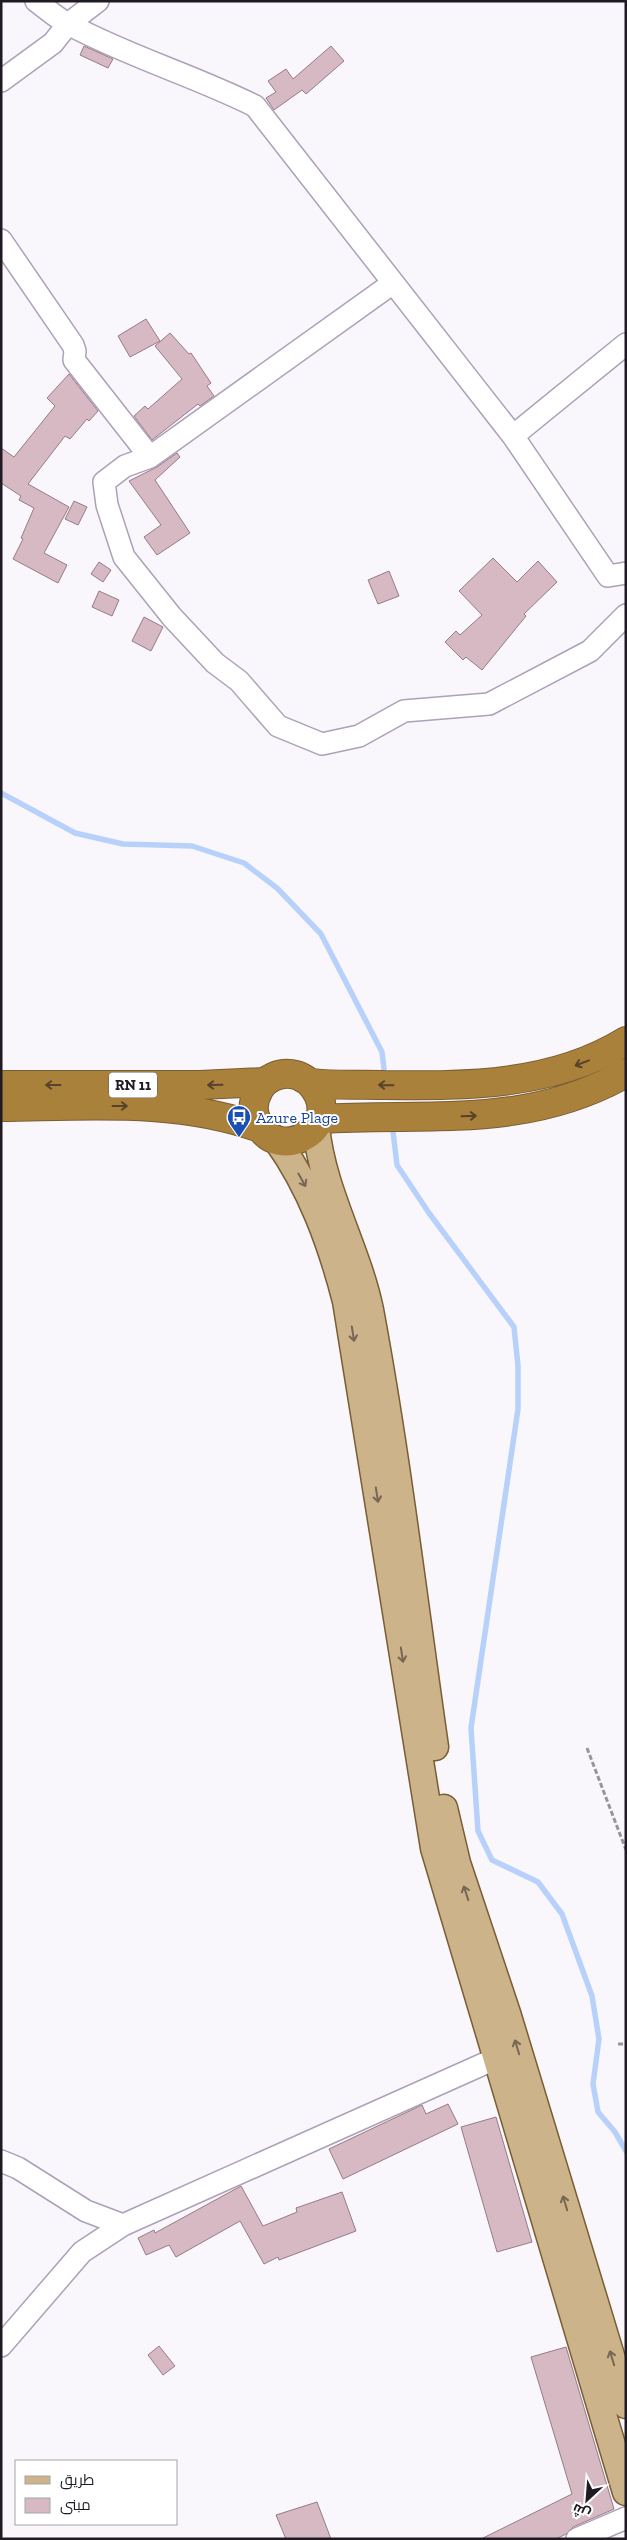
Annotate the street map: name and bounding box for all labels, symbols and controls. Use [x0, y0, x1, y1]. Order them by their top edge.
one-way arrow [575, 1059, 590, 1068]
road number: RN 11 [109, 1072, 157, 1098]
one-way arrow [45, 1080, 62, 1090]
one-way arrow [208, 1080, 224, 1089]
one-way arrow [378, 1080, 394, 1090]
one-way arrow [112, 1101, 128, 1111]
bus stop icon: Azure Plage [226, 1104, 252, 1138]
place label: Azure Plage [256, 1108, 338, 1127]
one-way arrow [461, 1111, 477, 1120]
one-way arrow [298, 1173, 308, 1187]
one-way arrow [348, 1326, 358, 1342]
one-way arrow [373, 1486, 383, 1502]
one-way arrow [398, 1647, 408, 1663]
one-way arrow [461, 1886, 470, 1901]
one-way arrow [512, 2040, 522, 2056]
one-way arrow [559, 2195, 569, 2211]
one-way arrow [606, 2351, 616, 2367]
legend [15, 2460, 178, 2525]
text: طريق [60, 2471, 94, 2490]
north arrow [562, 2475, 612, 2525]
text: مبنى [60, 2496, 91, 2515]
text: ش [570, 2500, 593, 2523]

